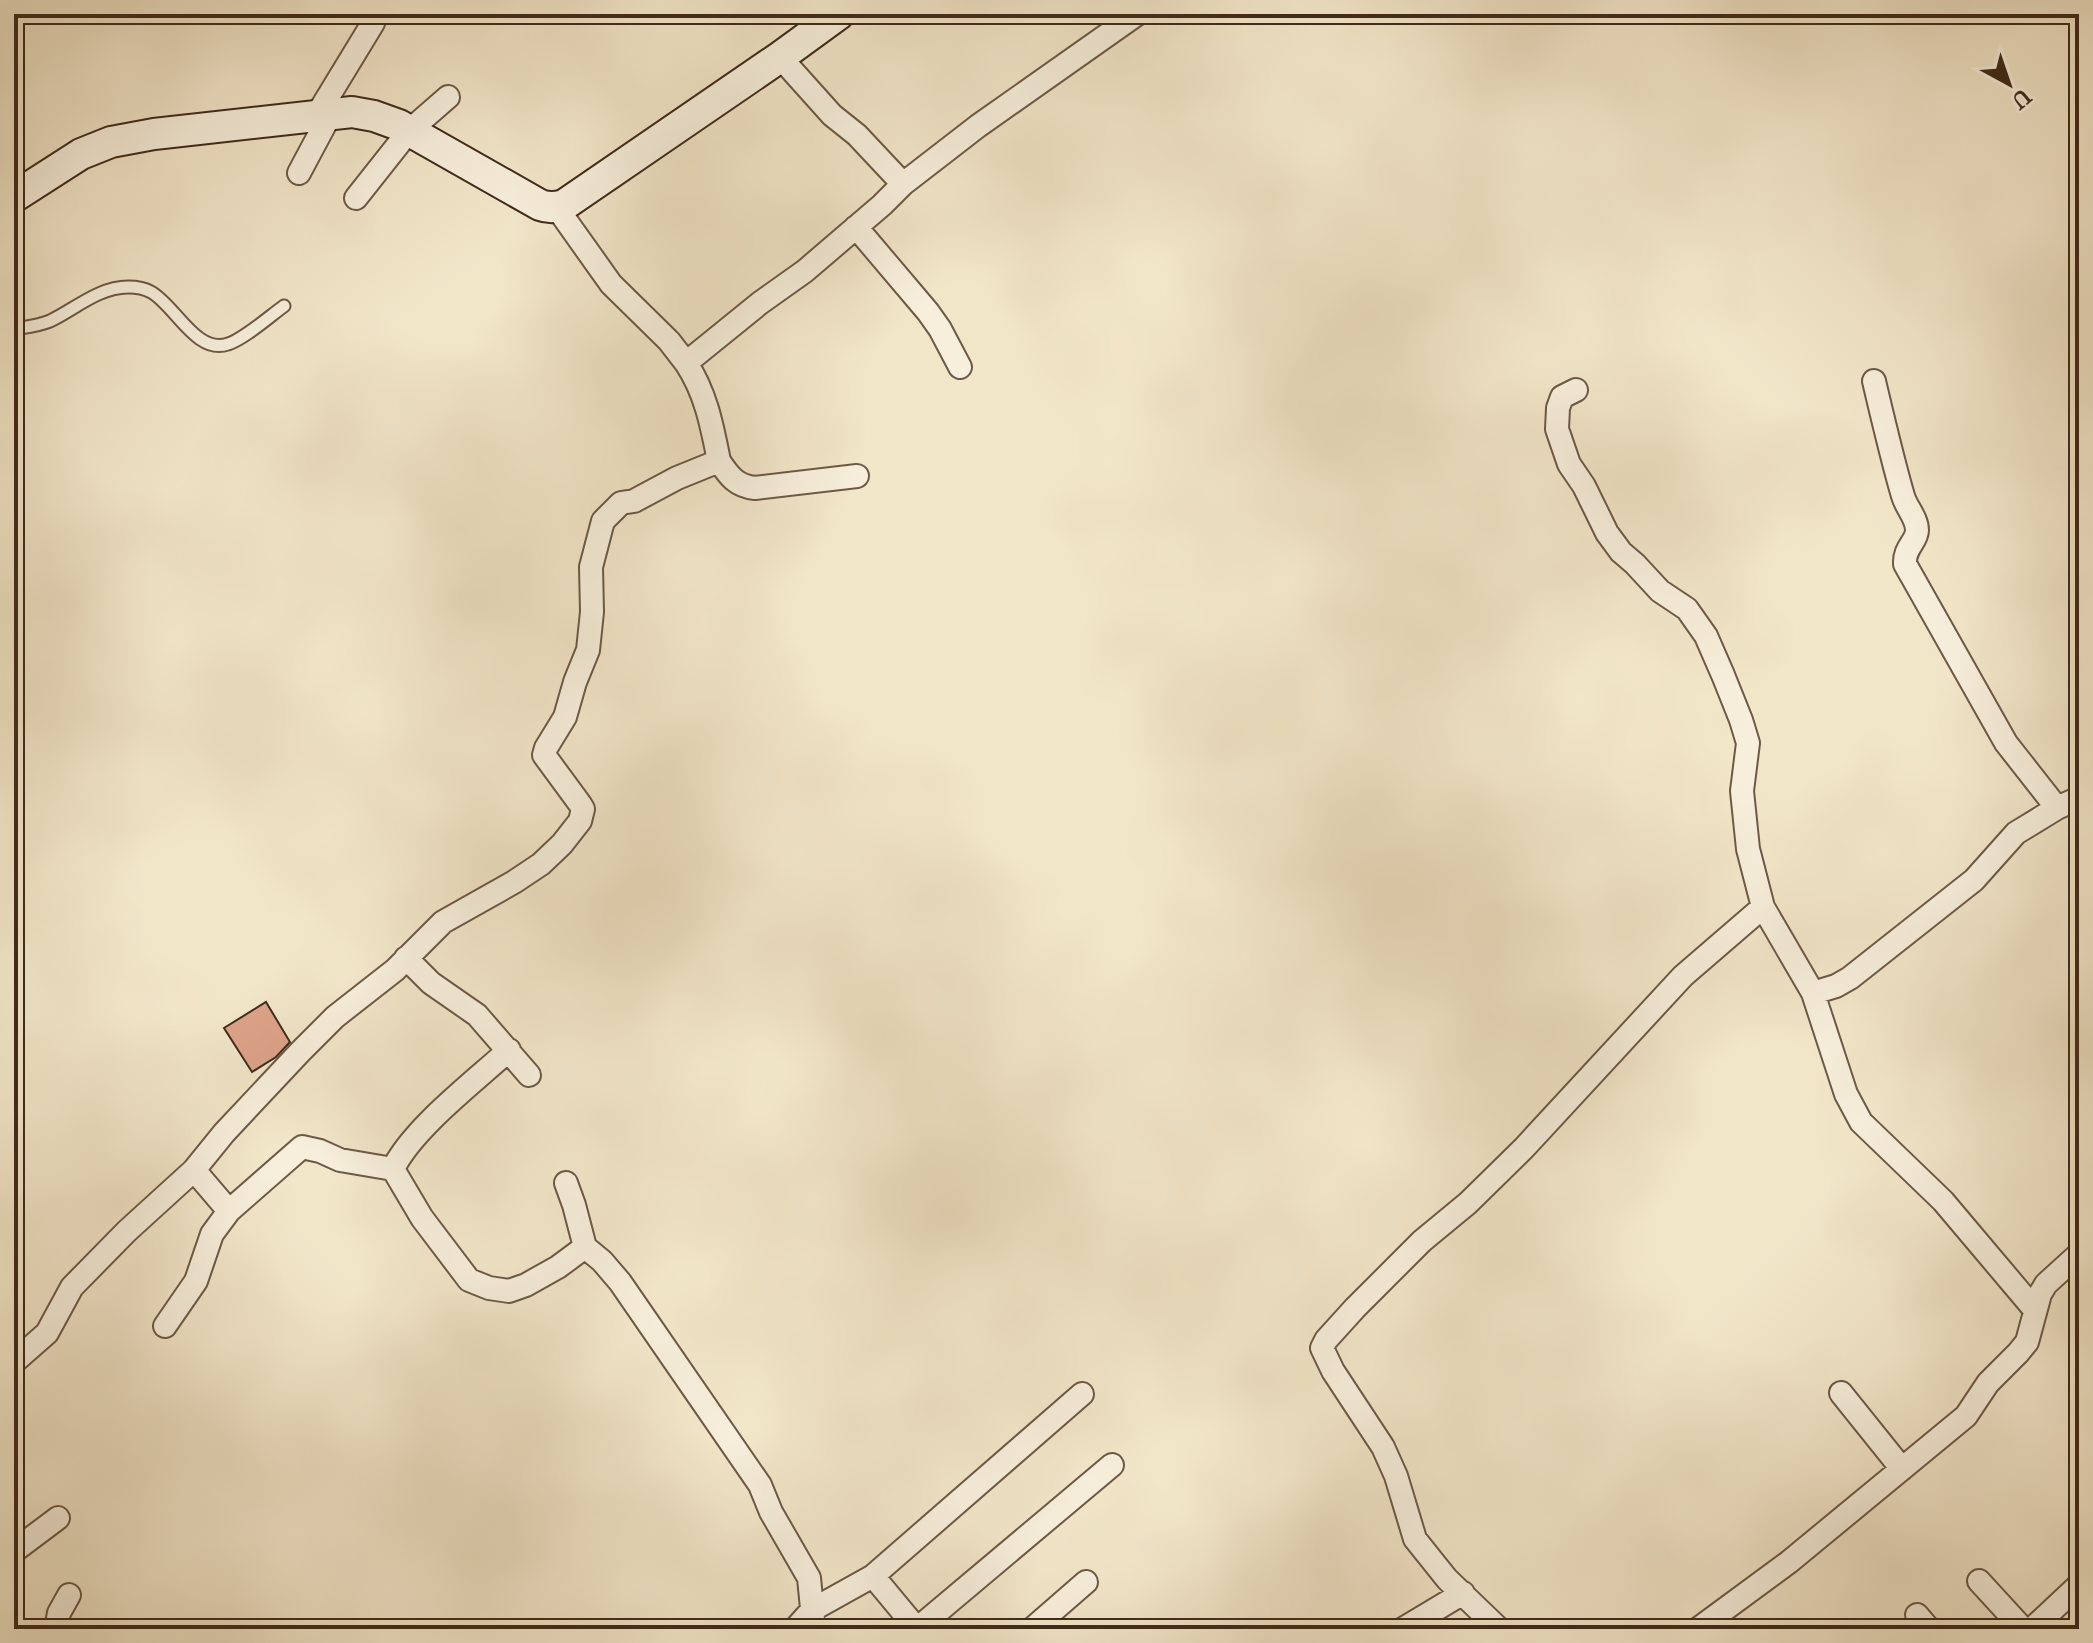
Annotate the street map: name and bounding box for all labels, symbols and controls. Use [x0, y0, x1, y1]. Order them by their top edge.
north arrow [1969, 44, 2049, 124]
text: U [2006, 83, 2037, 115]

